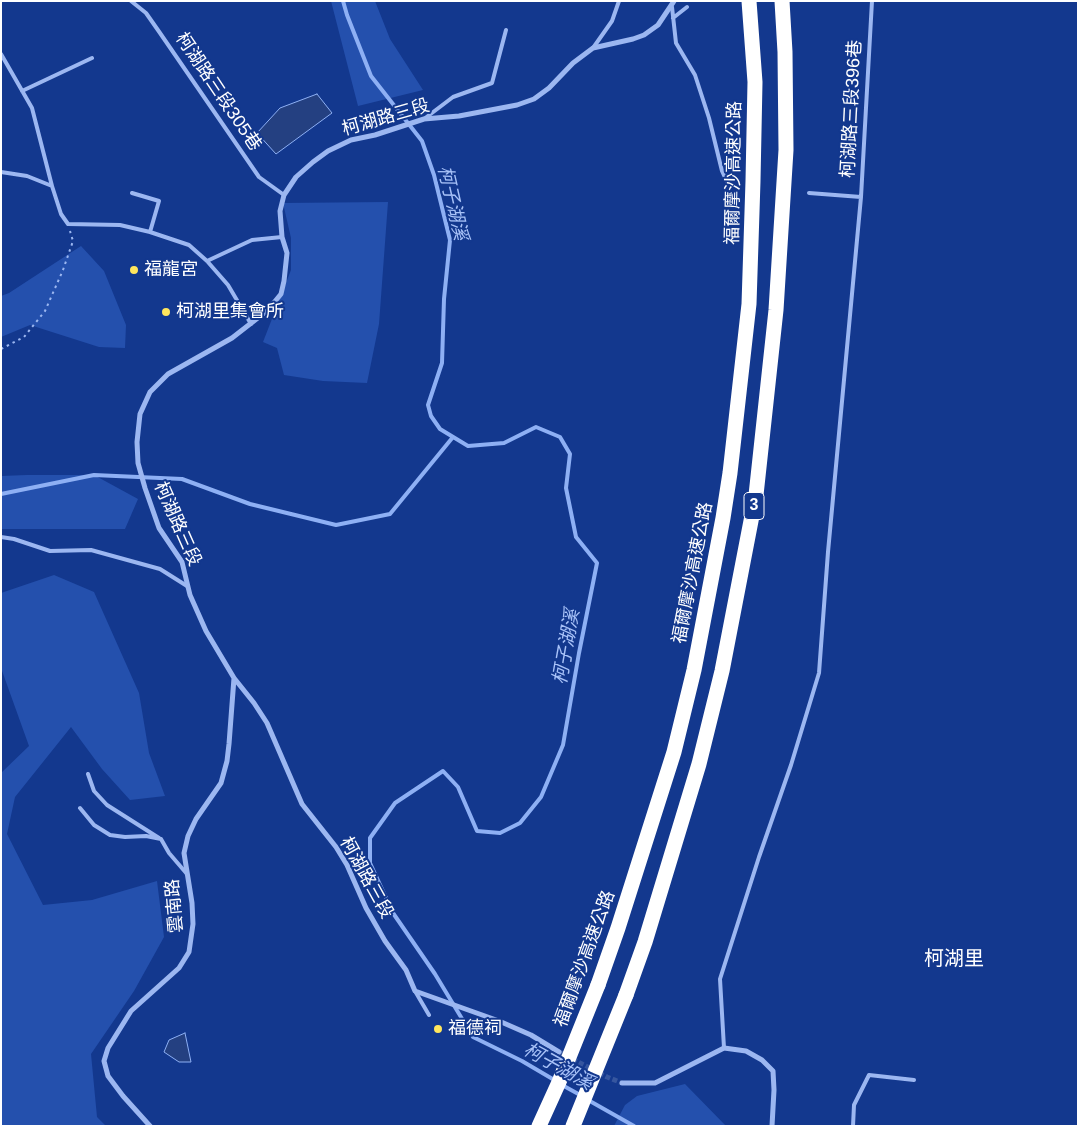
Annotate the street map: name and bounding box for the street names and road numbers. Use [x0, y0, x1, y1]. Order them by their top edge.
street label: 柯湖路三段305巷 [170, 29, 266, 155]
street label: 柯湖路三段396巷 [838, 40, 866, 178]
street label: 柯湖路三段 [340, 95, 432, 141]
street label: 福爾摩沙高速公路 [722, 101, 746, 245]
street label: 柯湖路三段 [149, 478, 205, 570]
road number: 3 [744, 492, 764, 520]
street label: 福爾摩沙高速公路 [669, 500, 717, 646]
street label: 柯湖路三段 [335, 833, 397, 923]
street label: 雲南路 [162, 878, 188, 934]
street label: 福爾摩沙高速公路 [550, 888, 620, 1030]

